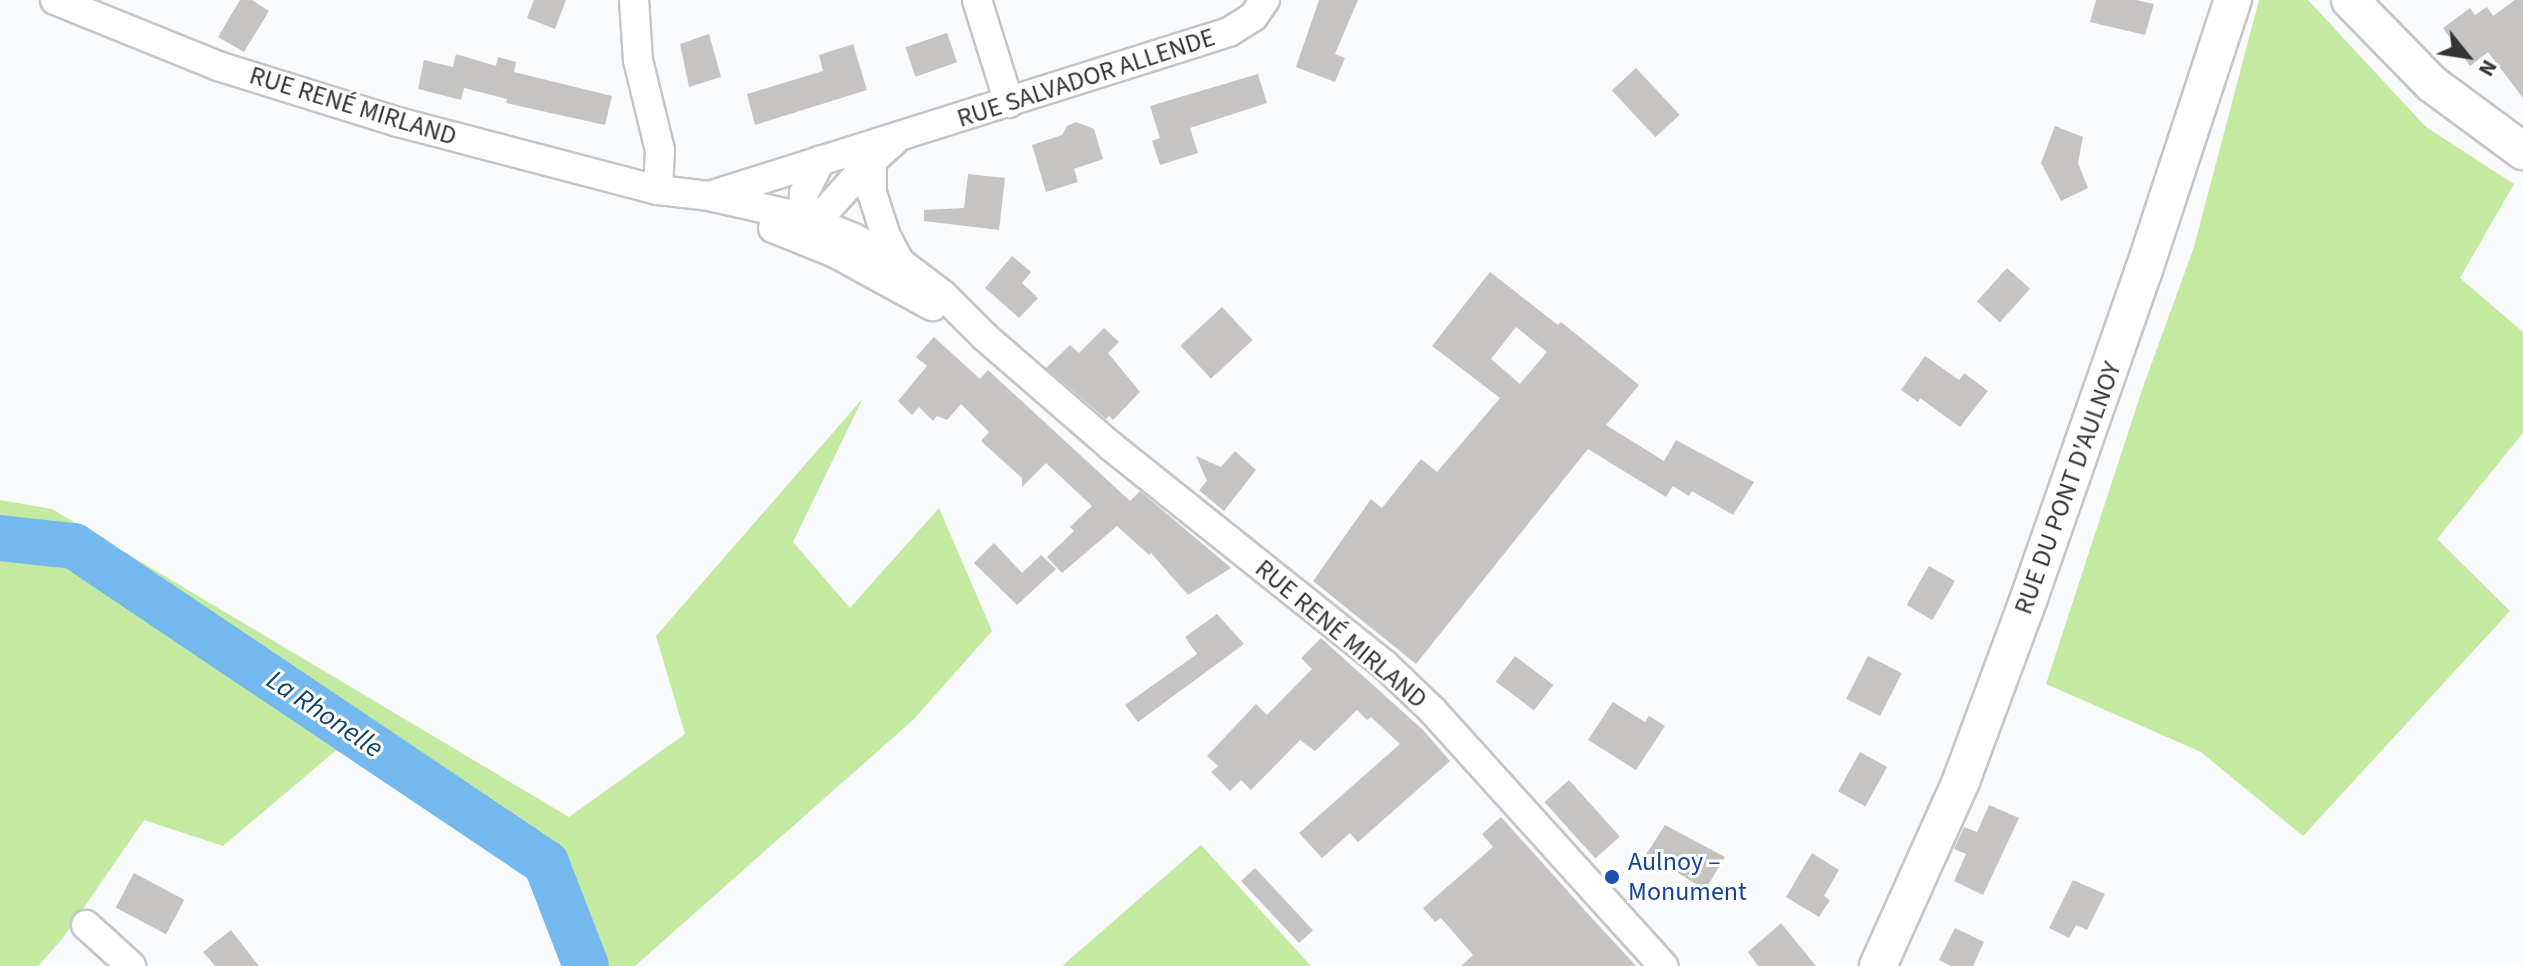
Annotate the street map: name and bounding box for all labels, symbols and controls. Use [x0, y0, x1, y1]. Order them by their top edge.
north arrow [2427, 16, 2507, 96]
street label: RUE SALVADOR ALLENDE [953, 22, 1219, 134]
text: N [2470, 54, 2505, 82]
street label: RUE RENÉ MIRLAND [246, 60, 460, 152]
street label: RUE DU PONT D'AULNOY [2008, 357, 2128, 619]
street label: RUE RENÉ MIRLAND [1249, 553, 1433, 715]
water label: La Rhonelle [260, 663, 390, 765]
place label: Aulnoy – Monument [1628, 846, 1747, 908]
marker: Aulnoy – Monument [1603, 868, 1621, 886]

